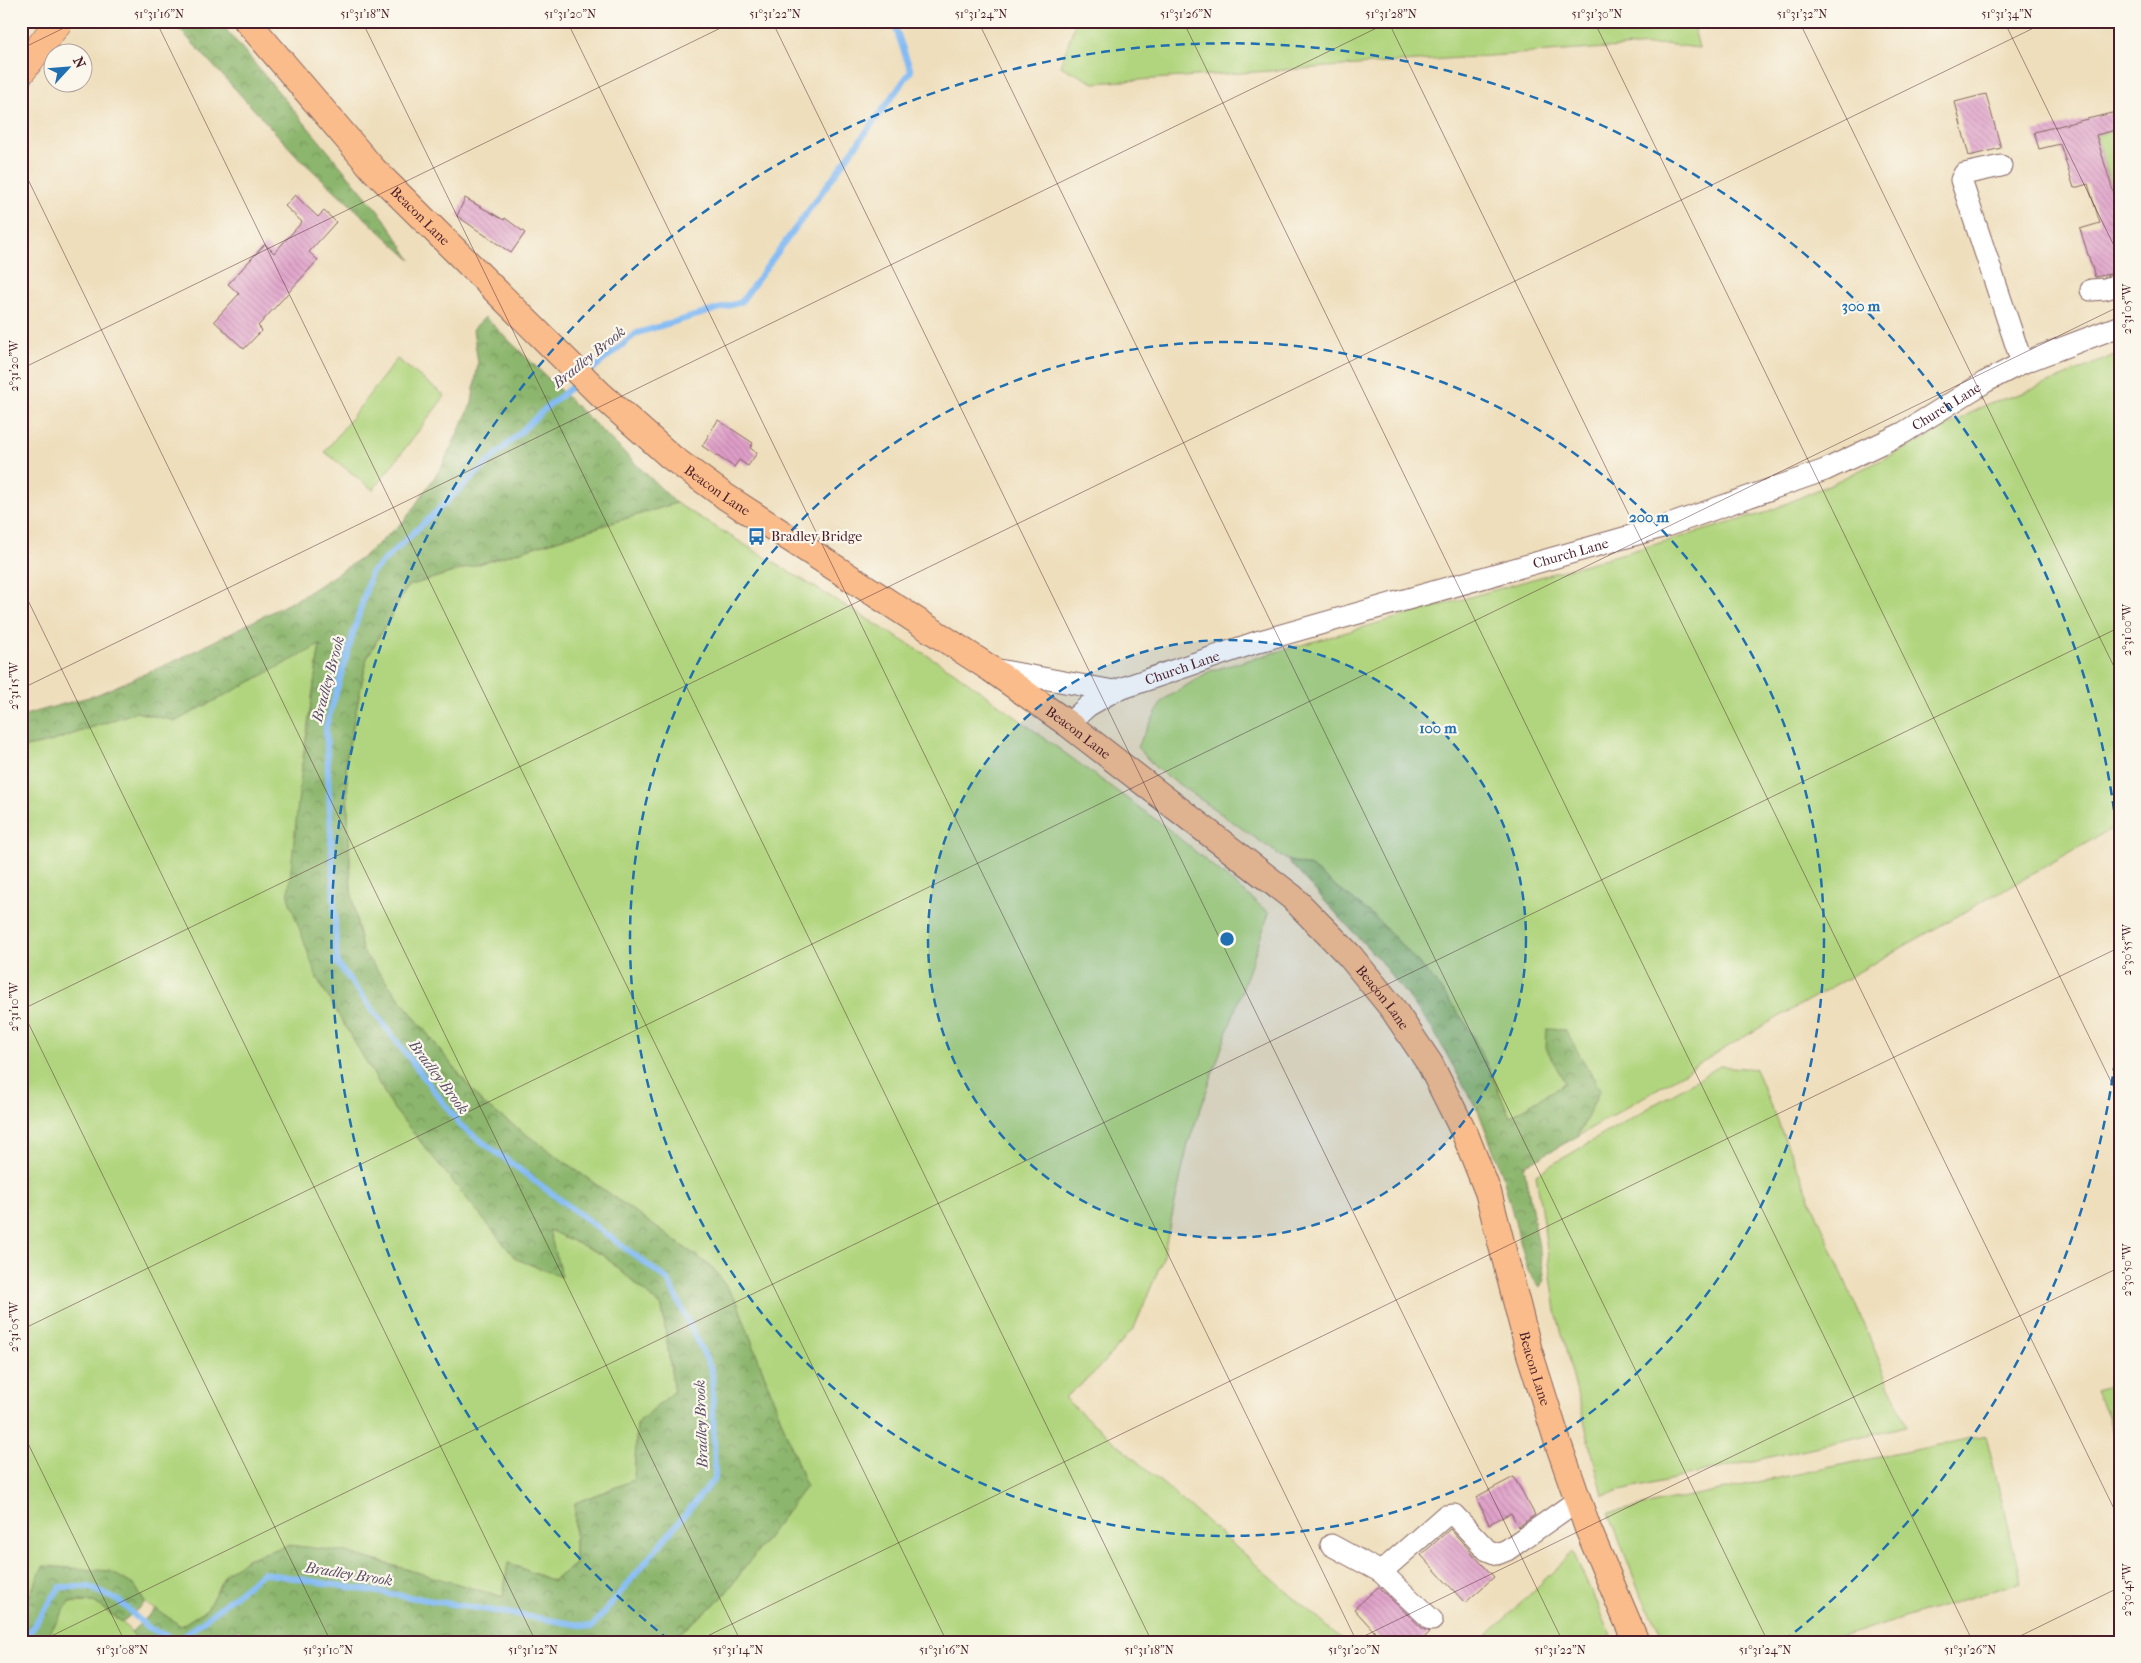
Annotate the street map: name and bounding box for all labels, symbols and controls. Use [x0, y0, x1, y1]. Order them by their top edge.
text: 51°31'16"N [134, 7, 184, 21]
text: 51°31'18"N [340, 7, 390, 21]
text: 51°31'20"N [544, 7, 596, 21]
text: 51°31'22"N [749, 7, 801, 21]
text: 51°31'24"N [955, 7, 1007, 21]
text: 51°31'26"N [1160, 7, 1212, 21]
text: 51°31'28"N [1365, 7, 1417, 21]
text: 51°31'30"N [1572, 7, 1622, 21]
text: 51°31'32"N [1777, 7, 1827, 21]
text: 51°31'34"N [1981, 7, 2033, 21]
north arrow [42, 42, 92, 92]
text: N [69, 54, 89, 71]
street label: Beacon Lane [387, 183, 453, 249]
text: 2°31'05"W [2120, 282, 2134, 334]
text: 300 m [1842, 297, 1881, 315]
water label: Bradley Brook [548, 322, 629, 392]
text: 2°31'20"W [7, 339, 21, 392]
street label: Church Lane [1909, 379, 1984, 434]
street label: Beacon Lane [681, 462, 753, 520]
text: 200 m [1629, 508, 1669, 526]
bus stop icon: Bradley Bridge [747, 526, 767, 546]
place label: Bradley Bridge [771, 528, 862, 545]
street label: Church Lane [1531, 535, 1611, 572]
text: 2°31'00"W [2120, 603, 2134, 656]
water label: Bradley Brook [308, 634, 348, 725]
street label: Church Lane [1143, 647, 1222, 689]
text: 2°31'15"W [7, 661, 21, 710]
street label: Beacon Lane [1043, 703, 1114, 763]
text: 100 m [1419, 719, 1457, 737]
text: 2°30'55"W [2120, 923, 2134, 976]
centre of rings [1218, 930, 1236, 948]
street label: Beacon Lane [1352, 962, 1412, 1033]
text: 2°31'10"W [7, 981, 21, 1032]
water label: Bradley Brook [405, 1036, 473, 1118]
text: 2°30'50"W [2120, 1242, 2134, 1296]
text: 2°31'05"W [7, 1300, 21, 1352]
street label: Beacon Lane [1515, 1330, 1554, 1408]
water label: Bradley Brook [690, 1379, 712, 1469]
water label: Bradley Brook [303, 1558, 394, 1590]
text: 2°30'45"W [2120, 1562, 2134, 1617]
text: 51°31'08"N [96, 1643, 148, 1657]
text: 51°31'10"N [303, 1643, 353, 1657]
text: 51°31'12"N [508, 1643, 558, 1657]
text: 51°31'14"N [713, 1643, 763, 1657]
text: 51°31'16"N [919, 1643, 969, 1657]
text: 51°31'18"N [1124, 1643, 1174, 1657]
text: 51°31'20"N [1328, 1643, 1380, 1657]
text: 51°31'22"N [1534, 1643, 1586, 1657]
text: 51°31'24"N [1739, 1643, 1791, 1657]
text: 51°31'26"N [1944, 1643, 1996, 1657]

